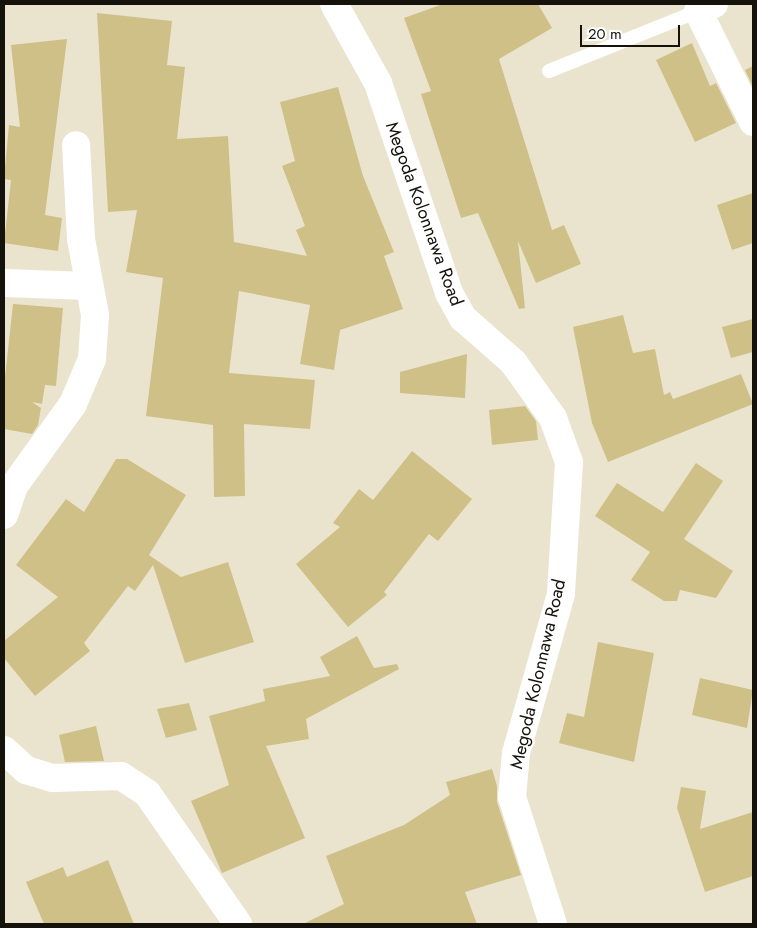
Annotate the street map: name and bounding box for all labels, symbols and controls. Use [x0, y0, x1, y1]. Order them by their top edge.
scale bar [582, 15, 682, 47]
text: 20 m [588, 23, 622, 45]
street label: Megoda Kolonnawa Road [381, 119, 467, 309]
street label: Megoda Kolonnawa Road [506, 577, 570, 771]

